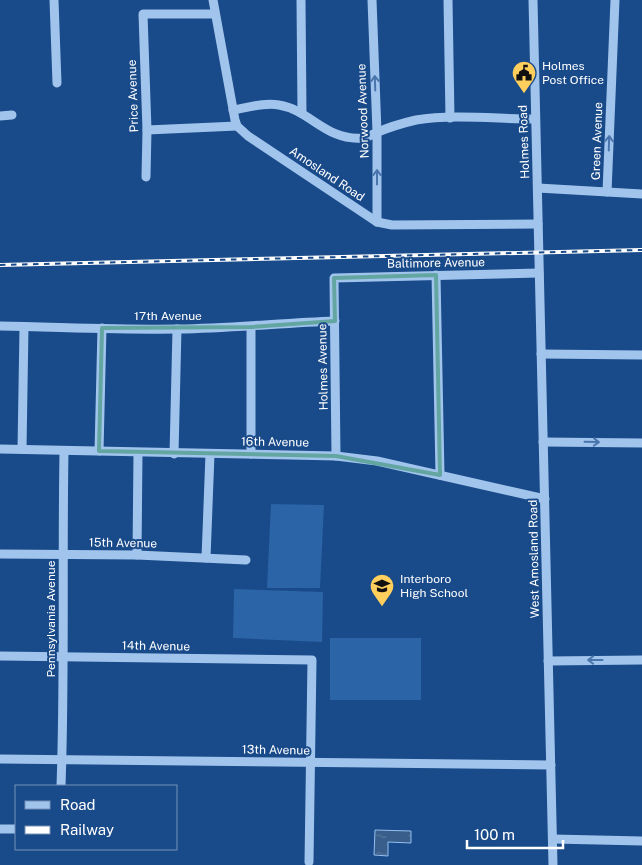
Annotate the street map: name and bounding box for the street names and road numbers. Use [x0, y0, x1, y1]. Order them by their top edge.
street label: Price Avenue [125, 59, 141, 133]
street label: Norwood Avenue [354, 63, 372, 159]
street label: Green Avenue [589, 102, 605, 180]
street label: Holmes Road [516, 105, 532, 179]
street label: Amosland Road [287, 144, 367, 204]
street label: Baltimore Avenue [387, 255, 485, 271]
street label: 17th Avenue [134, 309, 202, 323]
street label: Holmes Avenue [315, 323, 331, 411]
street label: 16th Avenue [241, 434, 309, 450]
street label: West Amosland Road [526, 500, 542, 618]
street label: 15th Avenue [89, 535, 157, 551]
street label: Pennsylvania Avenue [44, 560, 58, 678]
street label: 14th Avenue [122, 638, 190, 654]
street label: 13th Avenue [242, 742, 310, 758]

